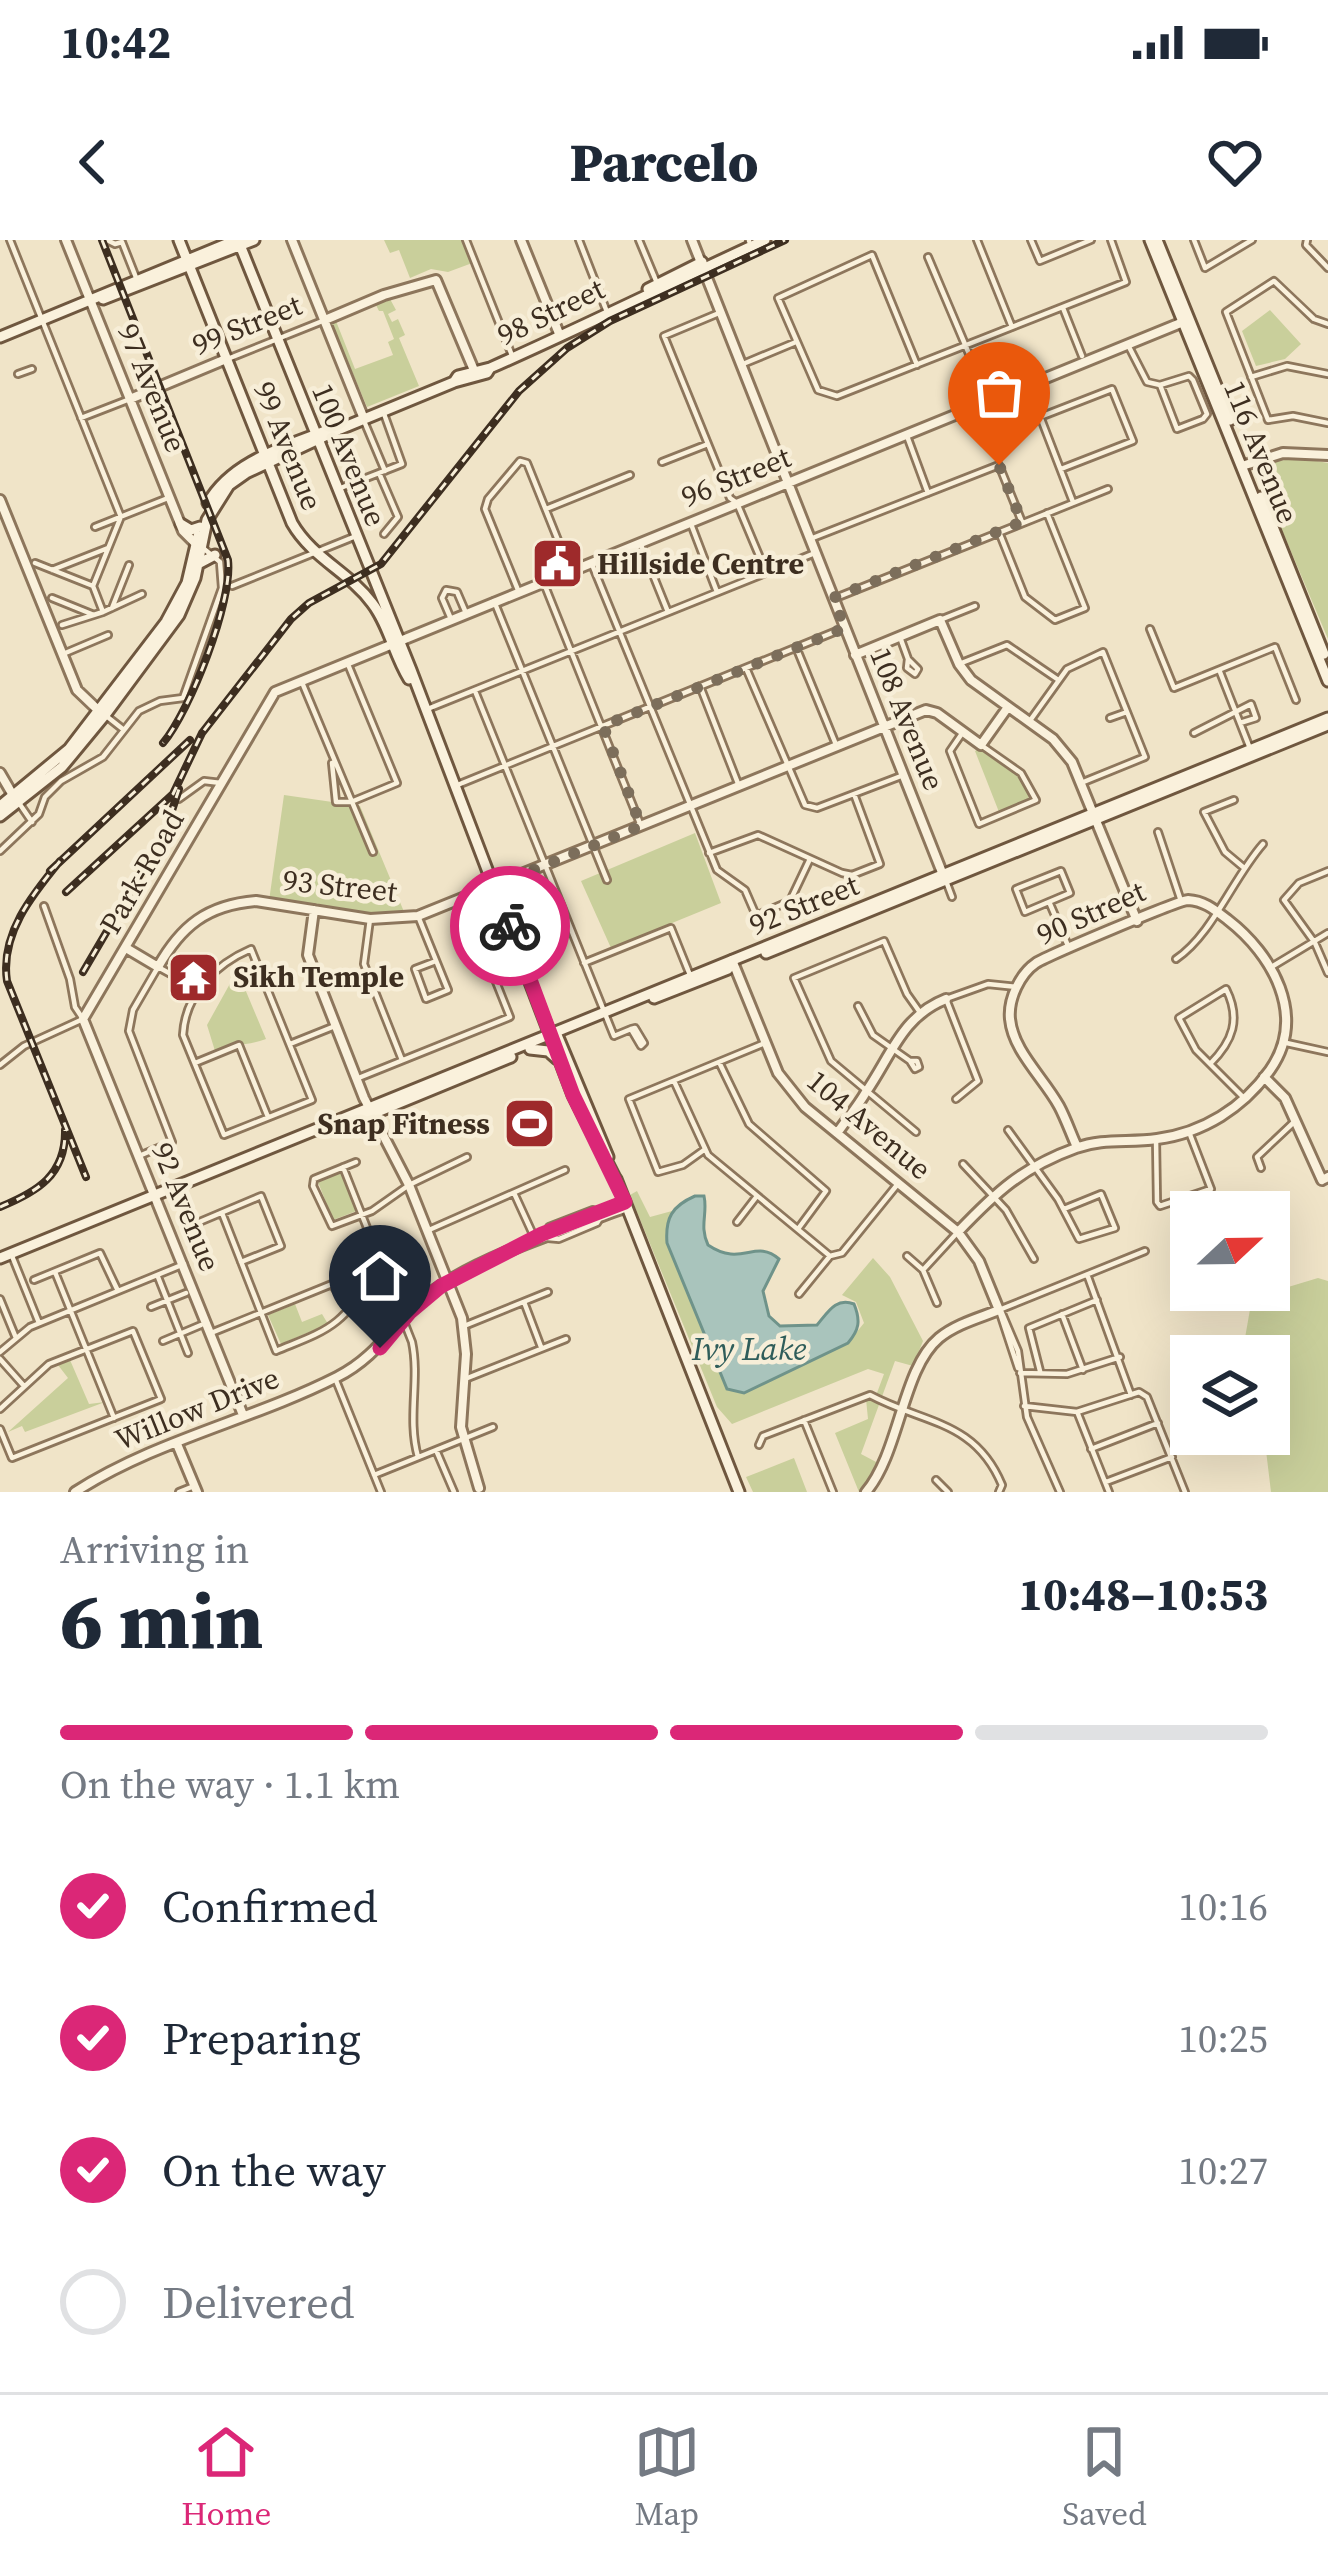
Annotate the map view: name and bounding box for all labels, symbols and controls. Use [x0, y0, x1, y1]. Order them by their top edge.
text: 10:42 [60, 11, 171, 73]
text: Parcelo [569, 125, 759, 199]
icon: back [60, 129, 126, 195]
icon: heart [1202, 129, 1268, 195]
street label: 98 Street [490, 268, 611, 355]
street label: 99 Street [186, 284, 308, 365]
street label: 97 Avenue [108, 317, 197, 458]
pin [948, 342, 1050, 465]
icon: bag [966, 360, 1032, 426]
street label: 116 Avenue [1214, 374, 1309, 529]
street label: 99 Avenue [244, 375, 333, 516]
street label: 100 Avenue [302, 377, 397, 532]
street label: 96 Street [675, 436, 797, 517]
public building icon: Hillside Centre [530, 536, 586, 592]
place label: Hillside Centre [597, 543, 804, 584]
street label: 108 Avenue [860, 641, 955, 796]
street label: Park Road [90, 802, 193, 941]
street label: 93 Street [281, 859, 399, 912]
street label: 92 Street [743, 864, 865, 945]
courier [450, 866, 570, 986]
street label: 90 Street [1030, 870, 1152, 955]
icon: bike [477, 893, 543, 959]
temple icon: Sikh Temple [166, 949, 222, 1005]
place label: Sikh Temple [233, 956, 404, 997]
street label: 104 Avenue [799, 1061, 940, 1189]
sports icon: Snap Fitness [501, 1096, 557, 1152]
place label: Snap Fitness [317, 1103, 490, 1144]
street label: 92 Avenue [142, 1136, 231, 1277]
north arrow [1170, 1191, 1290, 1311]
map controls [1170, 1191, 1290, 1455]
pin [329, 1225, 431, 1348]
icon: home [347, 1243, 413, 1309]
water label: Ivy Lake [691, 1326, 807, 1371]
button: layers [1170, 1335, 1290, 1455]
street label: Willow Drive [109, 1357, 285, 1460]
text: Arriving in [60, 1523, 249, 1576]
text: 10:48–10:53 [1018, 1563, 1268, 1625]
text: 6 min [60, 1567, 263, 1674]
text: On the way · 1.1 km [60, 1758, 400, 1811]
icon: check [60, 1873, 126, 1939]
text: Confirmed [162, 1875, 378, 1937]
text: 10:16 [1178, 1880, 1268, 1933]
icon: check [60, 2005, 126, 2071]
text: Preparing [162, 2007, 361, 2069]
text: 10:25 [1178, 2012, 1268, 2065]
icon: check [60, 2137, 126, 2203]
text: On the way [162, 2139, 386, 2201]
text: 10:27 [1178, 2144, 1268, 2197]
text: Delivered [162, 2271, 354, 2333]
tab: Home [181, 2419, 271, 2536]
tab: Map [634, 2419, 700, 2536]
tab: Saved [1062, 2419, 1147, 2536]

